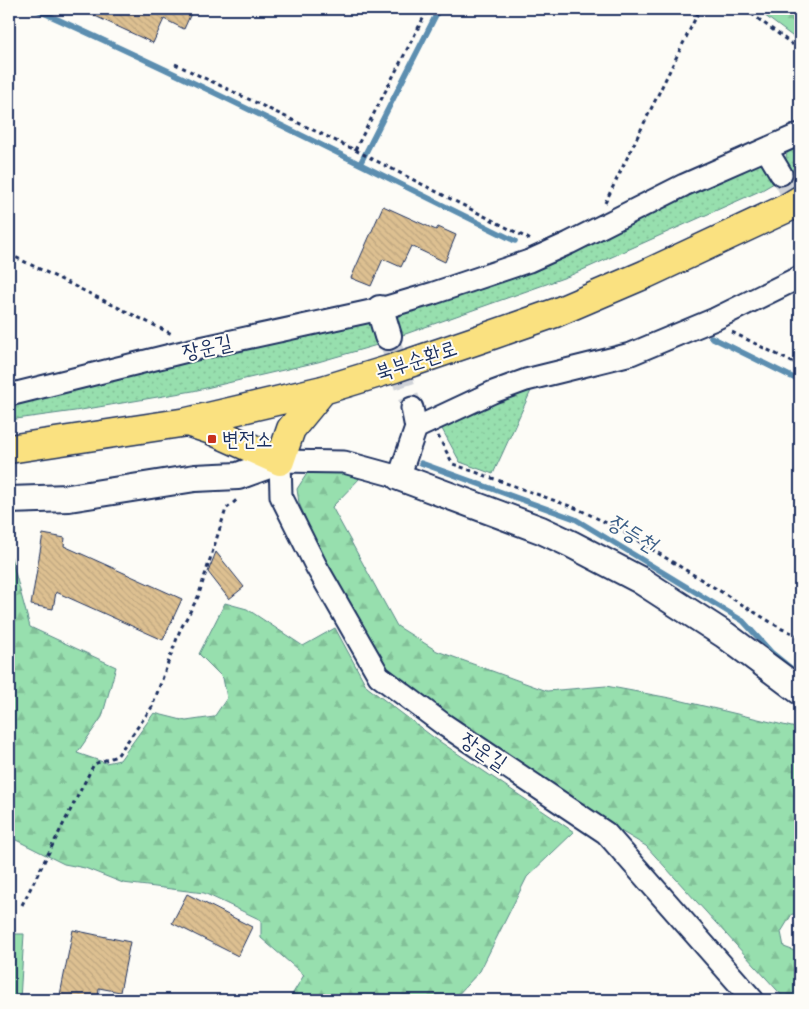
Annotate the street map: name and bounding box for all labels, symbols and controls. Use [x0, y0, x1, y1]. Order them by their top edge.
street label: 장운길 [179, 329, 235, 365]
street label: 북부순환로 [372, 335, 460, 385]
place label: 변전소 [222, 426, 273, 452]
marker: 변전소 [206, 433, 218, 445]
water label: 장등천 [602, 507, 664, 560]
street label: 장운길 [456, 726, 512, 776]

